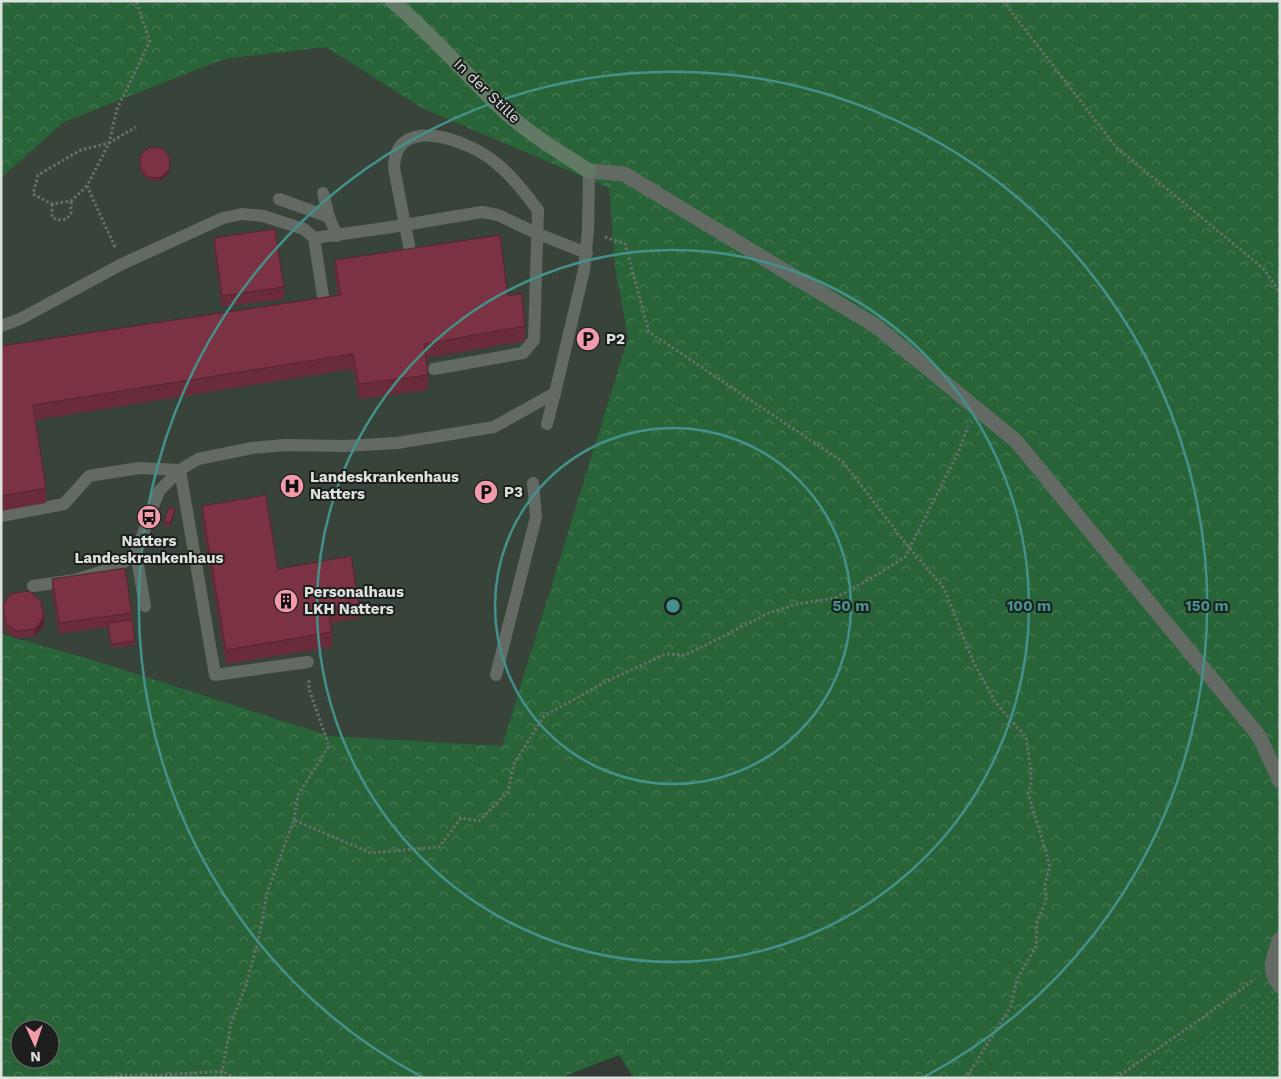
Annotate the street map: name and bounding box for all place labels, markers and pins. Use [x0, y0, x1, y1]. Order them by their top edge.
parking icon: P2 [575, 326, 601, 352]
place label: P2 [606, 330, 625, 348]
place label: Landeskrankenhaus Natters [310, 468, 459, 503]
hospital icon: Landeskrankenhaus Natters [279, 473, 305, 499]
parking icon: P3 [473, 479, 499, 505]
place label: P3 [504, 483, 523, 501]
bus stop icon: Natters Landeskrankenhaus [136, 504, 162, 530]
place label: Natters Landeskrankenhaus [75, 532, 223, 567]
place label: Personalhaus LKH Natters [304, 583, 404, 618]
building icon: Personalhaus LKH Natters [273, 588, 299, 614]
centre of rings [664, 597, 682, 615]

